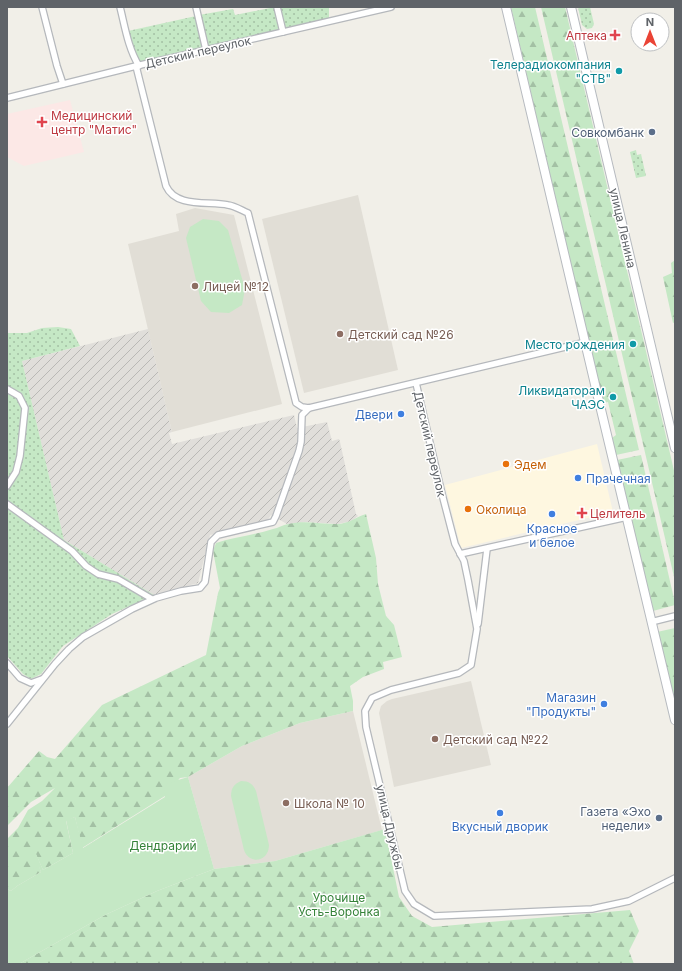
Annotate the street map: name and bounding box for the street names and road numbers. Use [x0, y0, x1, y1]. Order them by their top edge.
street label: Детский переулок [144, 32, 253, 71]
street label: улица Ленина [607, 187, 639, 269]
street label: Детский переулок [411, 390, 450, 499]
street label: улица Дружбы [373, 783, 407, 871]

